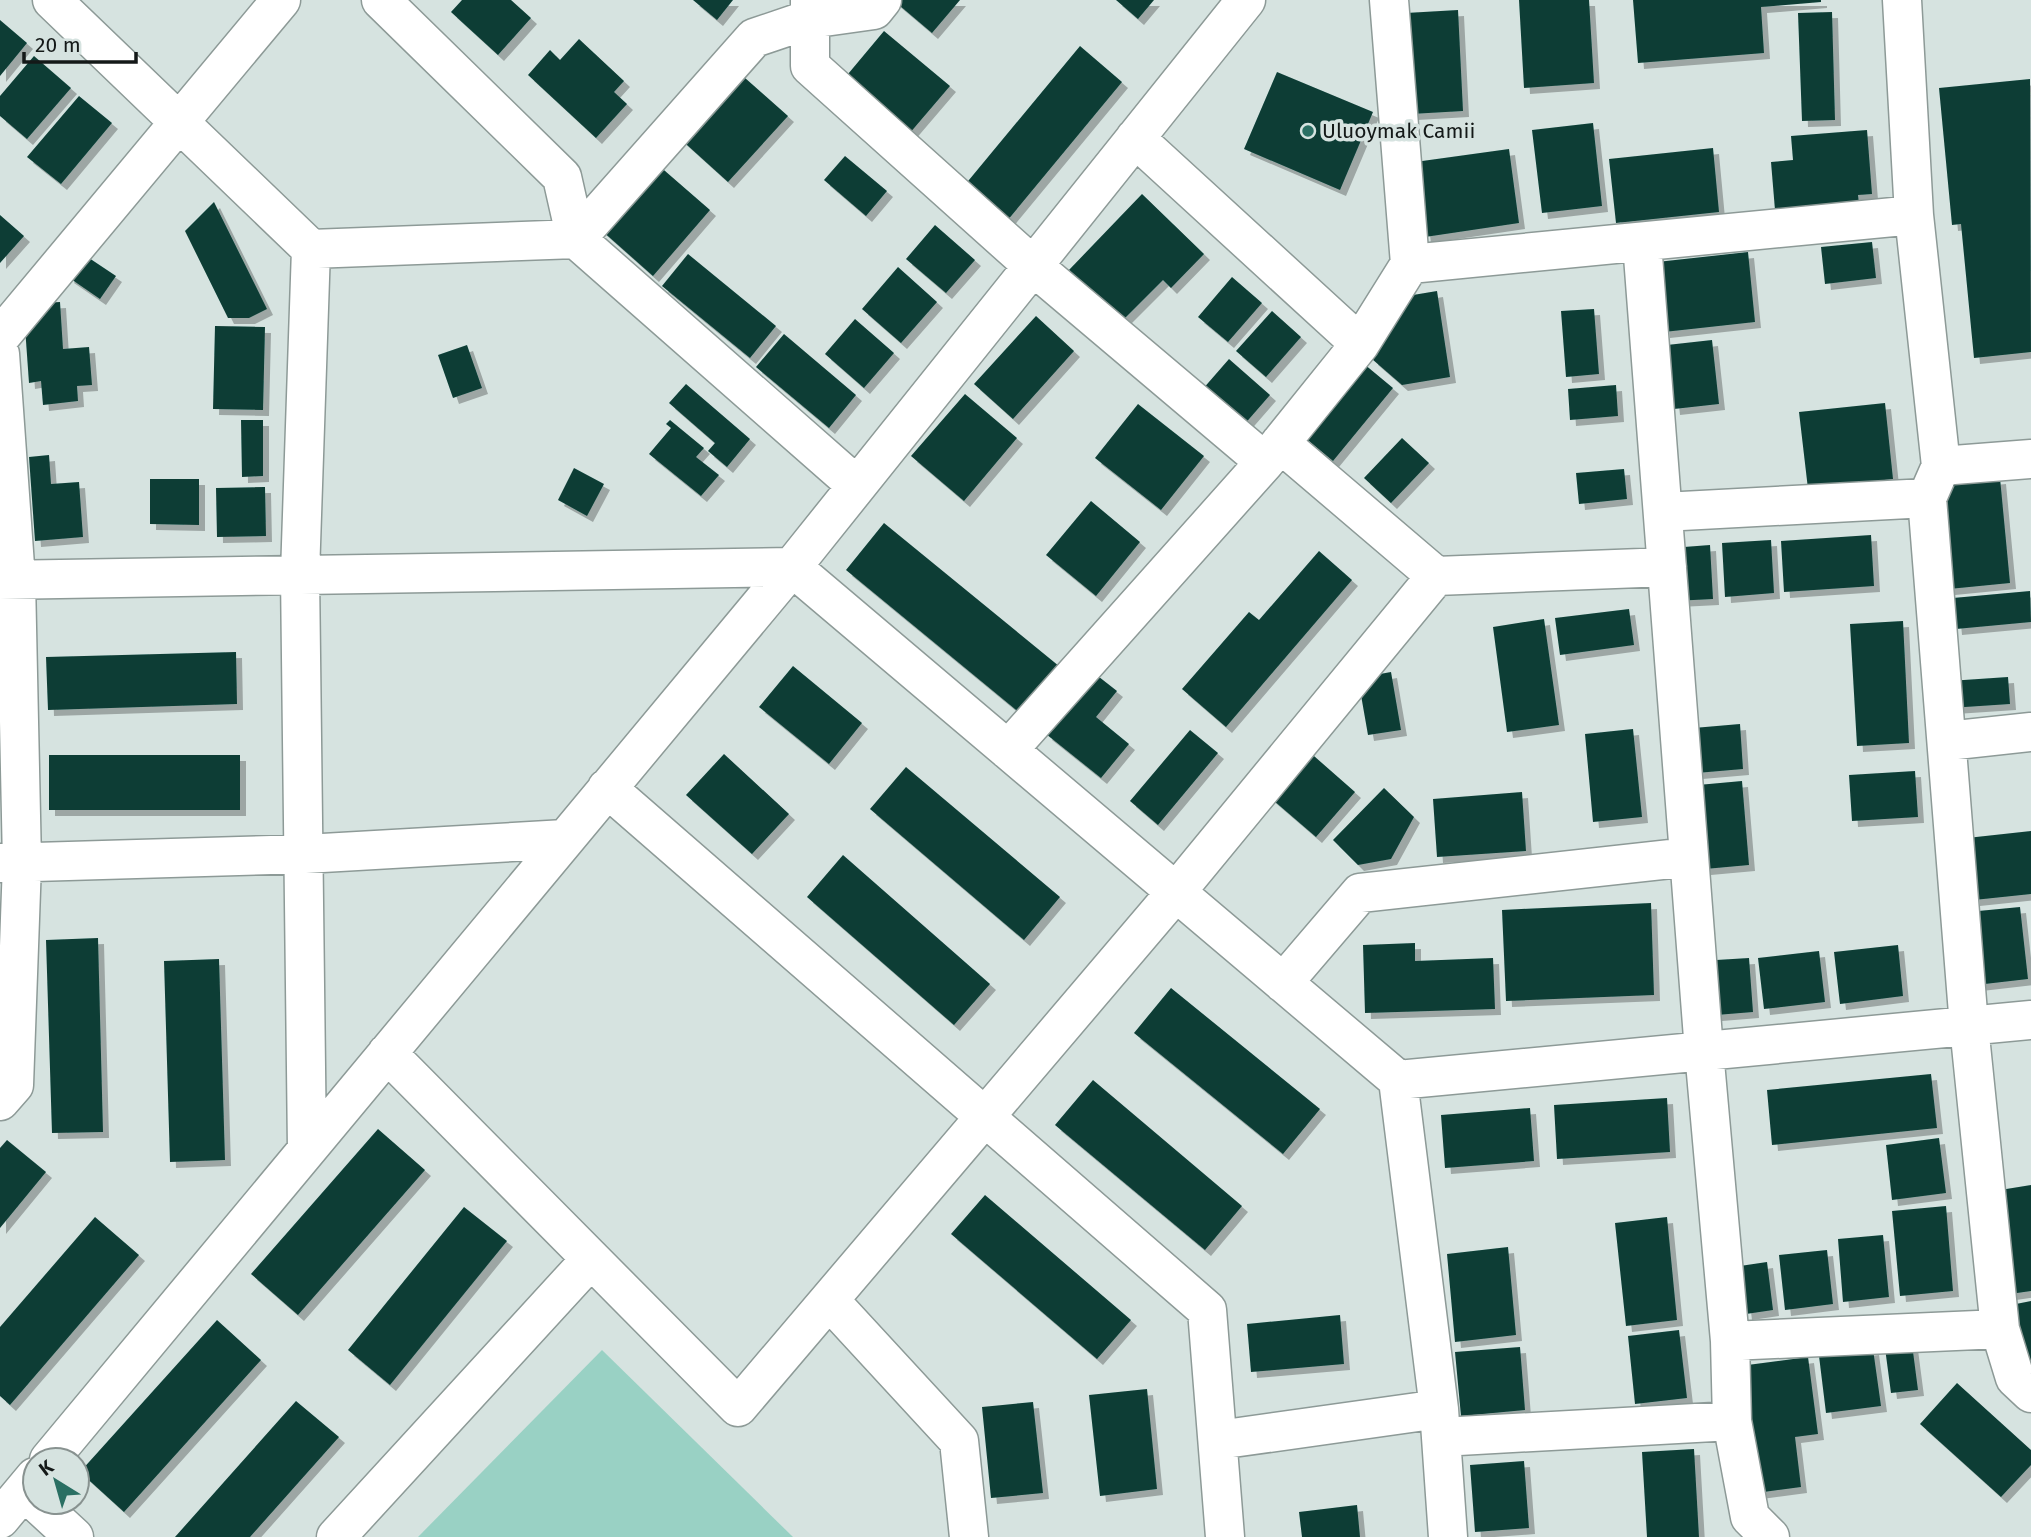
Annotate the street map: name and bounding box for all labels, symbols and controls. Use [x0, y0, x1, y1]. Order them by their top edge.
scale bar [24, 21, 136, 65]
text: 20 m [35, 32, 81, 58]
place label: Uluoymak Camii [1322, 118, 1475, 144]
marker: Uluoymak Camii [1300, 123, 1316, 139]
north arrow [21, 1446, 91, 1516]
text: K [34, 1454, 59, 1481]

